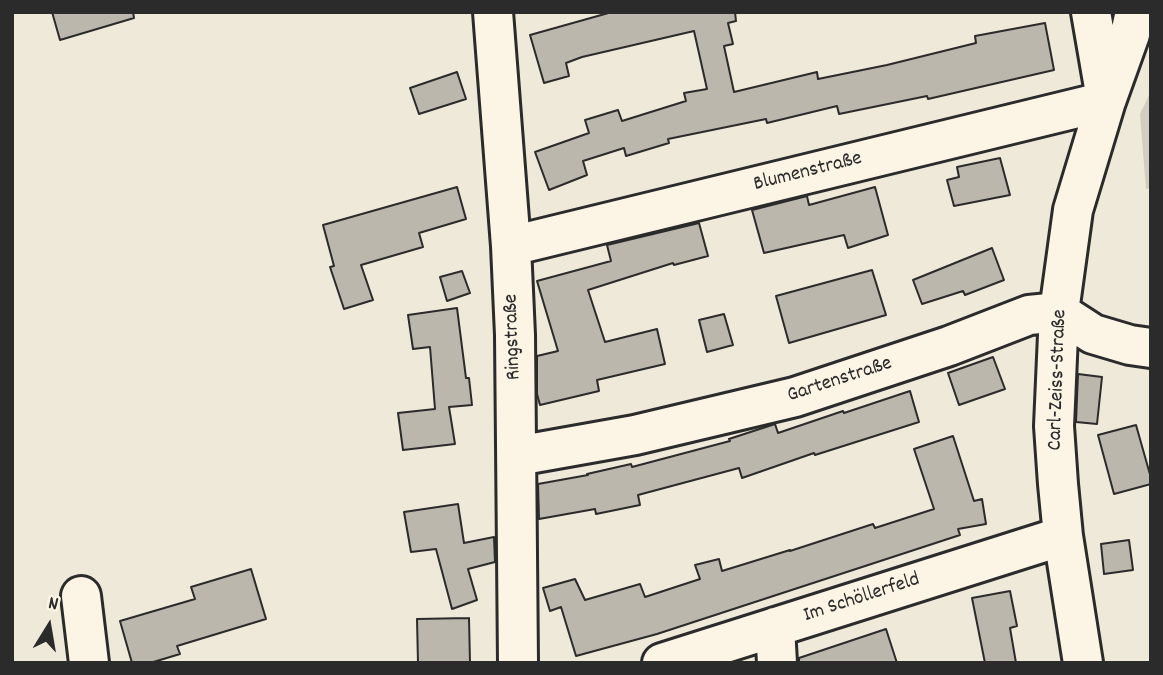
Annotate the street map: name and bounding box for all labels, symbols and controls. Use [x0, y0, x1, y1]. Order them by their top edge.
street label: Blumenstraße [751, 147, 865, 199]
street label: Ringstraße [500, 293, 528, 381]
street label: Carl-Zeiss-Straße [1044, 309, 1074, 451]
street label: Gartenstraße [785, 352, 895, 410]
street label: Im Schöllerfeld [801, 568, 923, 630]
north arrow [14, 591, 84, 661]
text: N [46, 591, 60, 619]

